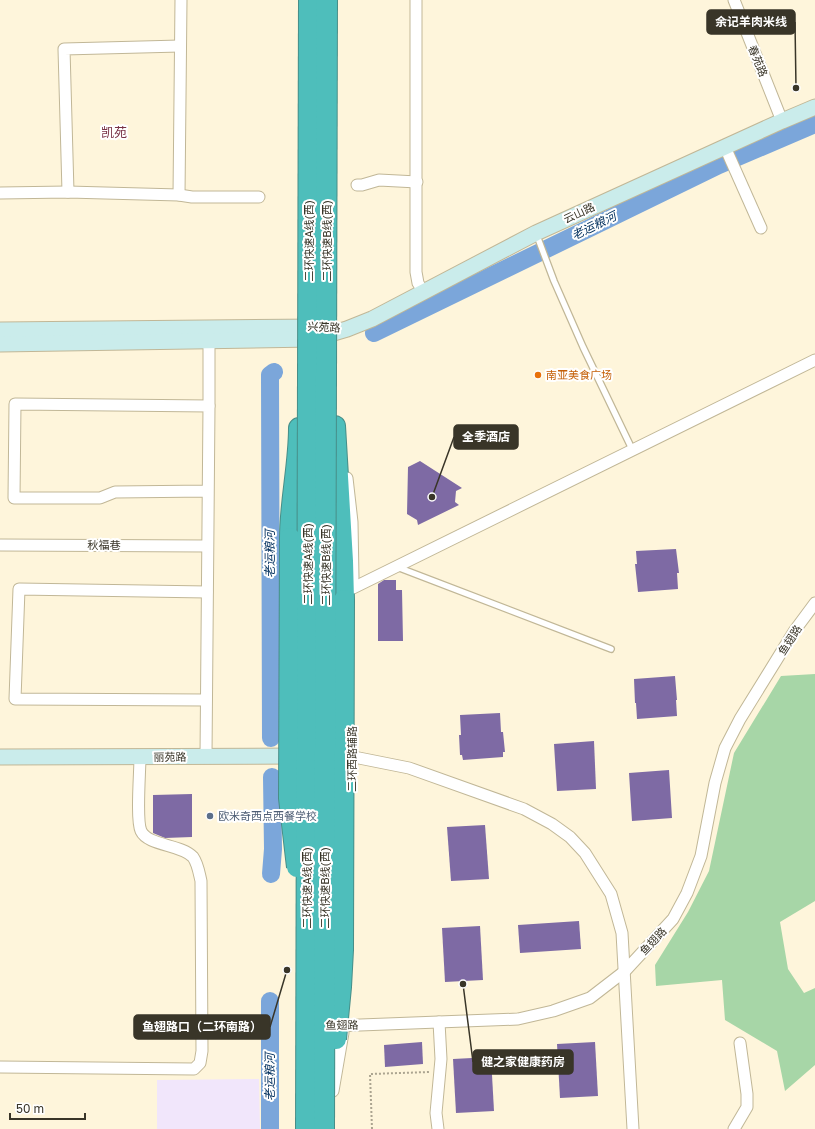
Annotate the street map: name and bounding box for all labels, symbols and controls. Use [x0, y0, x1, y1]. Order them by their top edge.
callout: 余记羊肉米线 [707, 10, 795, 34]
text: 余记羊肉米线 [715, 14, 787, 29]
street label: 春苑路 [746, 43, 771, 79]
district label: 凯苑 [101, 124, 127, 140]
street label: 二环快速A线(西) [302, 200, 315, 282]
street label: 二环快速B线(西) [320, 200, 333, 282]
street label: 云山路 [561, 200, 596, 225]
water label: 老运粮河 [569, 207, 620, 243]
street label: 兴苑路 [307, 319, 341, 334]
place label: 南亚美食广场 [546, 368, 612, 381]
marker: 南亚美食广场 [533, 370, 543, 380]
callout: 全季酒店 [454, 425, 518, 449]
text: 全季酒店 [462, 429, 510, 444]
street label: 二环快速A线(西) [301, 523, 314, 605]
street label: 二环快速B线(西) [319, 524, 332, 606]
water label: 老运粮河 [262, 528, 277, 578]
street label: 秋福巷 [88, 538, 121, 551]
street label: 鱼翅路 [775, 622, 804, 657]
street label: 二环西路辅路 [345, 726, 358, 792]
street label: 丽苑路 [153, 750, 187, 763]
place label: 欧米奇西点西餐学校 [218, 809, 317, 822]
marker: 欧米奇西点西餐学校 [205, 811, 215, 821]
street label: 二环快速A线(西) [300, 847, 313, 929]
street label: 二环快速B线(西) [318, 847, 331, 929]
street label: 鱼翅路 [637, 924, 669, 957]
callout: 鱼翅路口（二环南路） [134, 1015, 270, 1039]
street label: 鱼翅路 [325, 1018, 359, 1031]
text: 鱼翅路口（二环南路） [142, 1019, 262, 1034]
callout: 健之家健康药房 [473, 1050, 573, 1074]
water label: 老运粮河 [262, 1051, 277, 1101]
text: 健之家健康药房 [481, 1054, 565, 1069]
scale bar [10, 1095, 85, 1121]
text: 50 m [16, 1101, 44, 1116]

